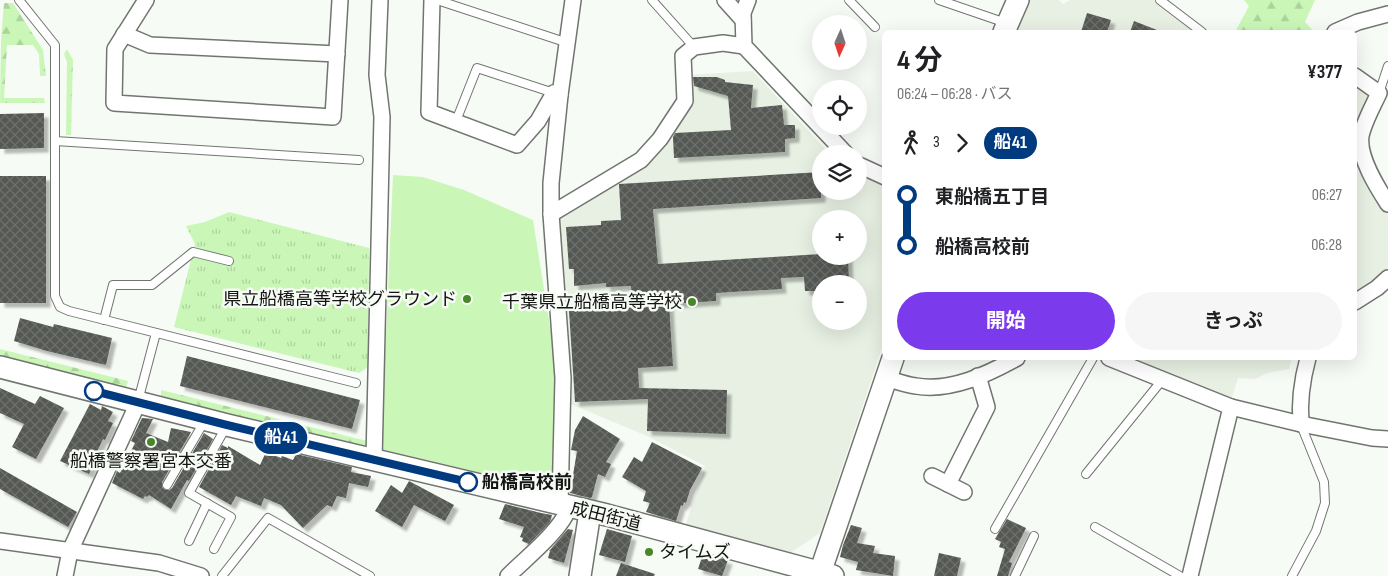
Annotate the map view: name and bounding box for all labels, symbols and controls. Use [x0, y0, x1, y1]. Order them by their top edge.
north arrow [812, 15, 868, 70]
map controls [812, 15, 867, 330]
text: 4 分 [897, 44, 942, 77]
text: ¥377 [1307, 61, 1342, 84]
button: locate [812, 80, 867, 135]
text: 06:24 – 06:28 · バス [897, 85, 1012, 104]
icon: walk [897, 129, 925, 157]
icon: forward [948, 129, 976, 157]
text: 船41 [994, 132, 1027, 153]
text: 3 [933, 133, 940, 152]
button: layers [812, 145, 867, 200]
text: 東船橋五丁目 [935, 186, 1049, 209]
text: 06:27 [1312, 186, 1342, 205]
button: + [812, 210, 867, 265]
text: 船橋高校前 [935, 236, 1030, 259]
text: 06:28 [1311, 236, 1342, 255]
button: − [812, 275, 867, 330]
place label: 県立船橋高等学校グラウンド [223, 289, 457, 310]
place label: 千葉県立船橋高等学校 [502, 292, 682, 313]
button: 開始 [897, 292, 1115, 350]
button: きっぷ [1125, 292, 1342, 350]
marker: 県立船橋高等学校グラウンド [461, 293, 473, 305]
marker: 千葉県立船橋高等学校 [686, 296, 698, 308]
unlabelled marker [84, 381, 104, 401]
line badge: 船41 [252, 422, 310, 454]
text: 船41 [264, 427, 298, 448]
marker: 船橋警察署宮本交番 [145, 436, 157, 448]
place label: 船橋警察署宮本交番 [70, 451, 232, 472]
marker: 船橋高校前 [458, 472, 478, 492]
place label: 船橋高校前 [482, 472, 572, 493]
street label: 成田街道 [568, 498, 643, 535]
place label: タイムズ [659, 542, 731, 563]
marker: タイムズ [643, 546, 655, 558]

